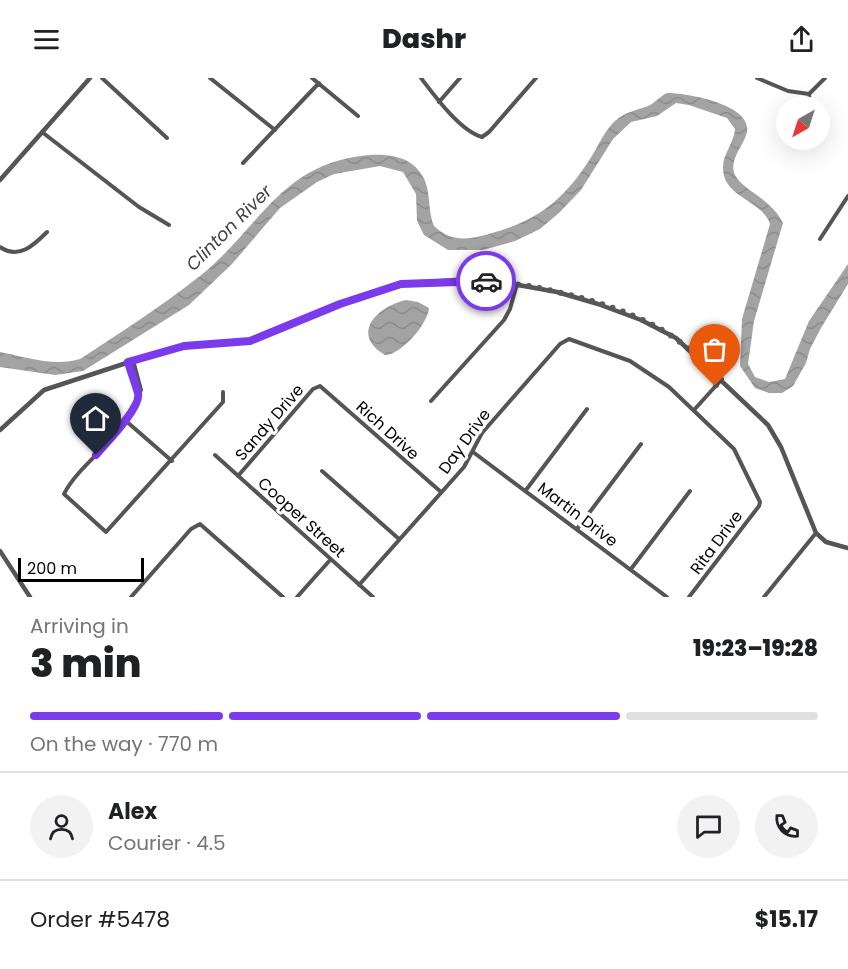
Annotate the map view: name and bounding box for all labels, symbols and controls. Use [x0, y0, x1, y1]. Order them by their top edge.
text: Dashr [382, 20, 466, 57]
icon: menu [30, 23, 63, 56]
icon: share [785, 23, 818, 56]
north arrow [776, 96, 830, 150]
map controls [776, 96, 830, 150]
water label: Clinton River [180, 178, 278, 276]
courier [456, 251, 516, 311]
icon: car [470, 265, 503, 298]
pin [689, 324, 740, 386]
icon: bag [698, 333, 731, 366]
street label: Sandy Drive [230, 379, 309, 466]
pin [70, 393, 121, 455]
street label: Rich Drive [351, 396, 424, 465]
icon: home [79, 402, 112, 435]
street label: Day Drive [433, 404, 496, 479]
street label: Cooper Street [253, 472, 351, 563]
street label: Martin Drive [533, 477, 623, 552]
street label: Rita Drive [685, 505, 748, 579]
scale bar [18, 555, 144, 582]
text: 200 m [27, 557, 77, 580]
text: Arriving in [30, 612, 129, 640]
text: 19:23–19:28 [693, 633, 818, 664]
text: 3 min [30, 636, 142, 691]
text: On the way · 770 m [30, 730, 218, 758]
button: person [30, 795, 93, 858]
button: chat [677, 795, 740, 858]
button: phone [755, 795, 818, 858]
text: Alex [108, 796, 157, 827]
text: Courier · 4.5 [108, 829, 226, 857]
text: Order #5478 [30, 904, 170, 935]
text: $15.17 [755, 904, 818, 935]

